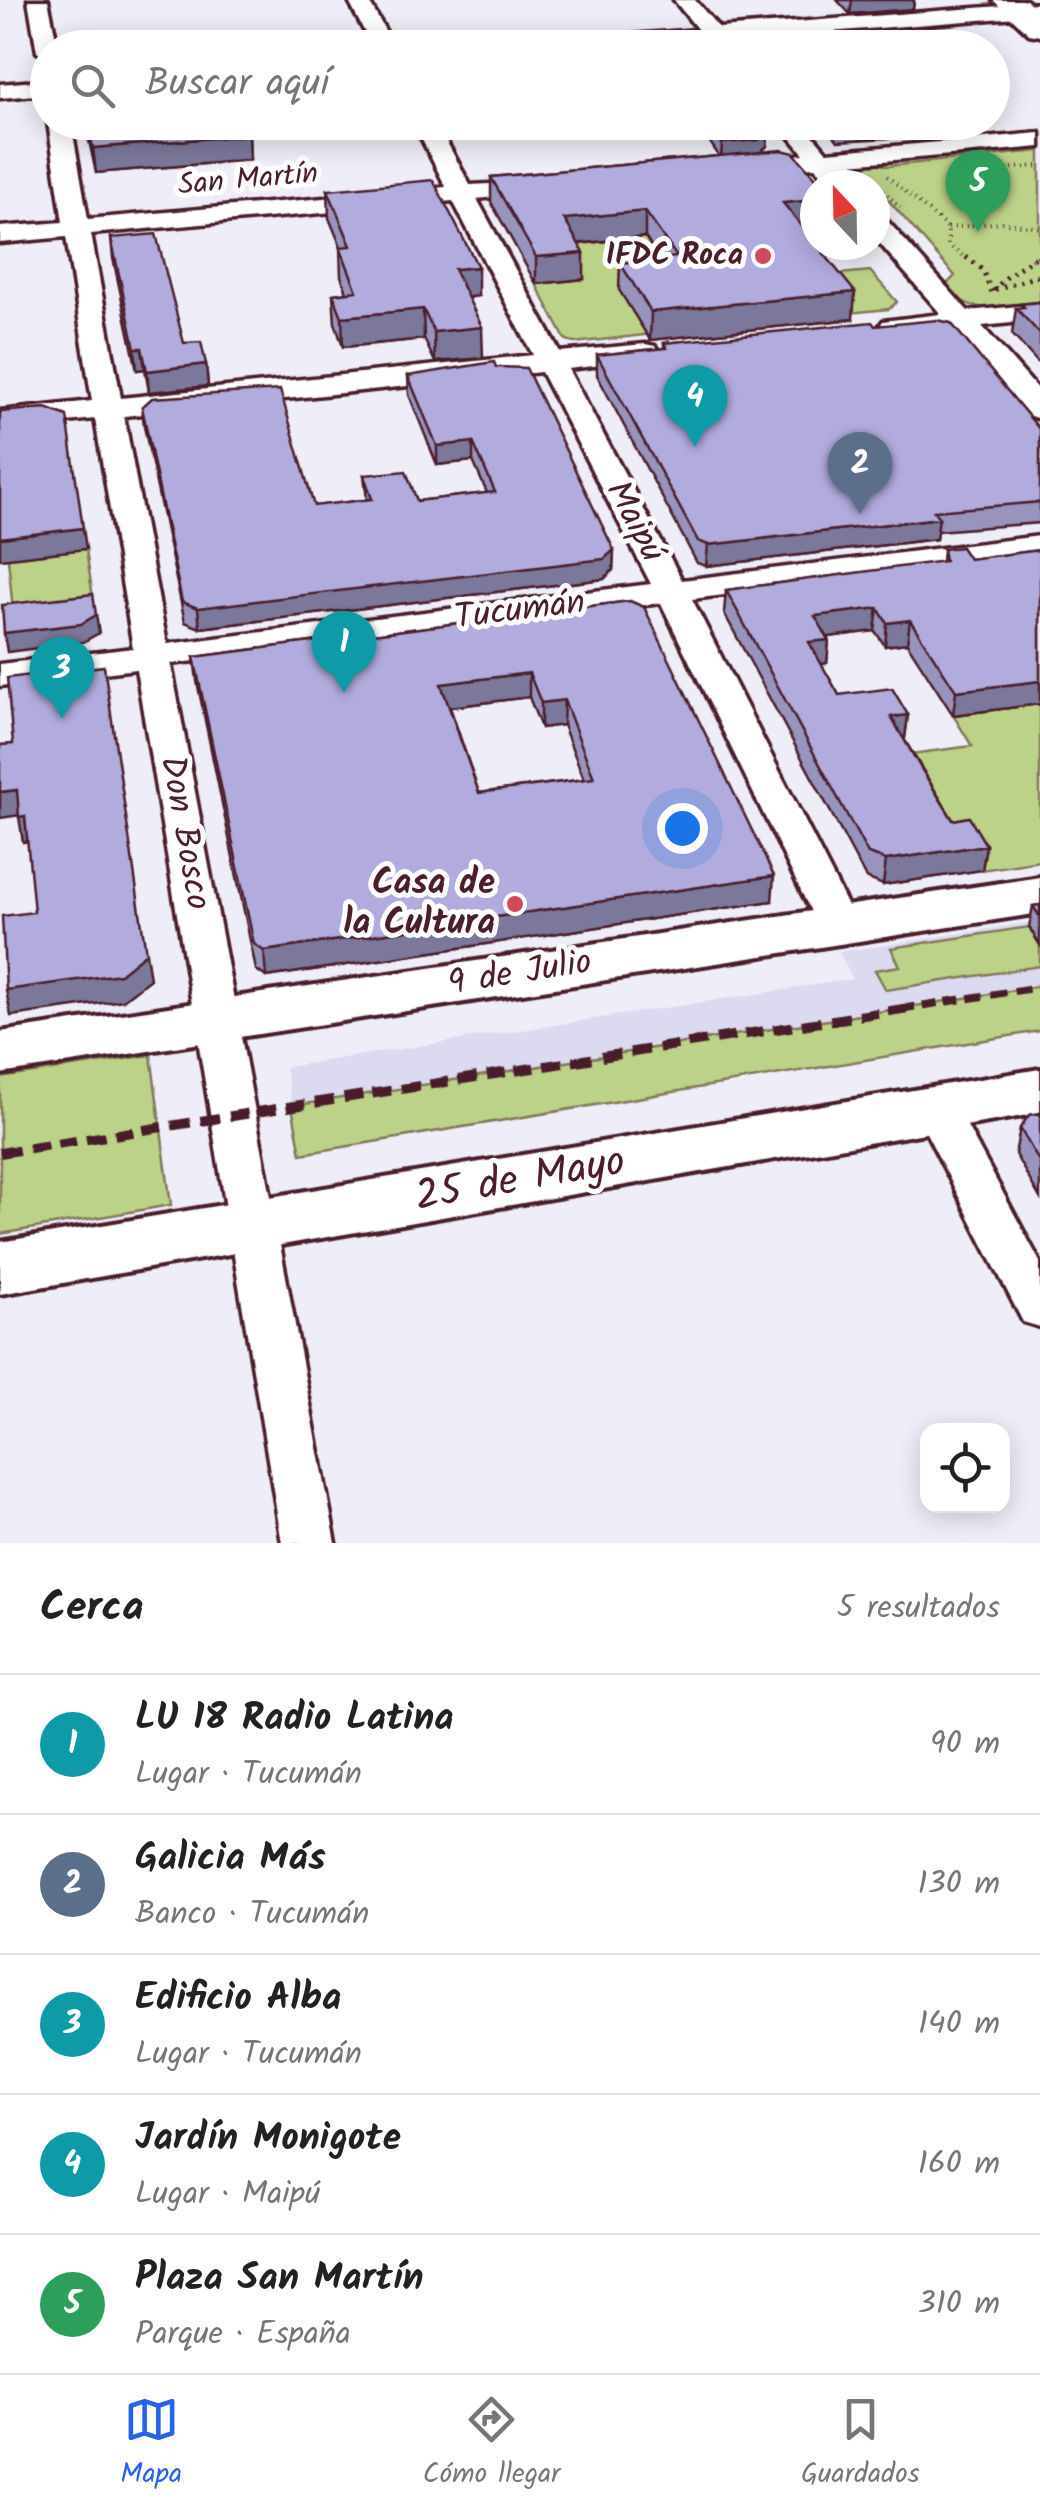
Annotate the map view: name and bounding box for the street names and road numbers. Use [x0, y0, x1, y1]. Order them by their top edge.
street label: San Martín [176, 150, 320, 210]
street label: Maipú [589, 471, 679, 573]
street label: Tucumán [452, 575, 588, 647]
street label: Don Bosco [143, 752, 225, 914]
street label: 9 de Julio [444, 935, 596, 1013]
street label: 25 de Mayo [410, 1129, 630, 1231]

